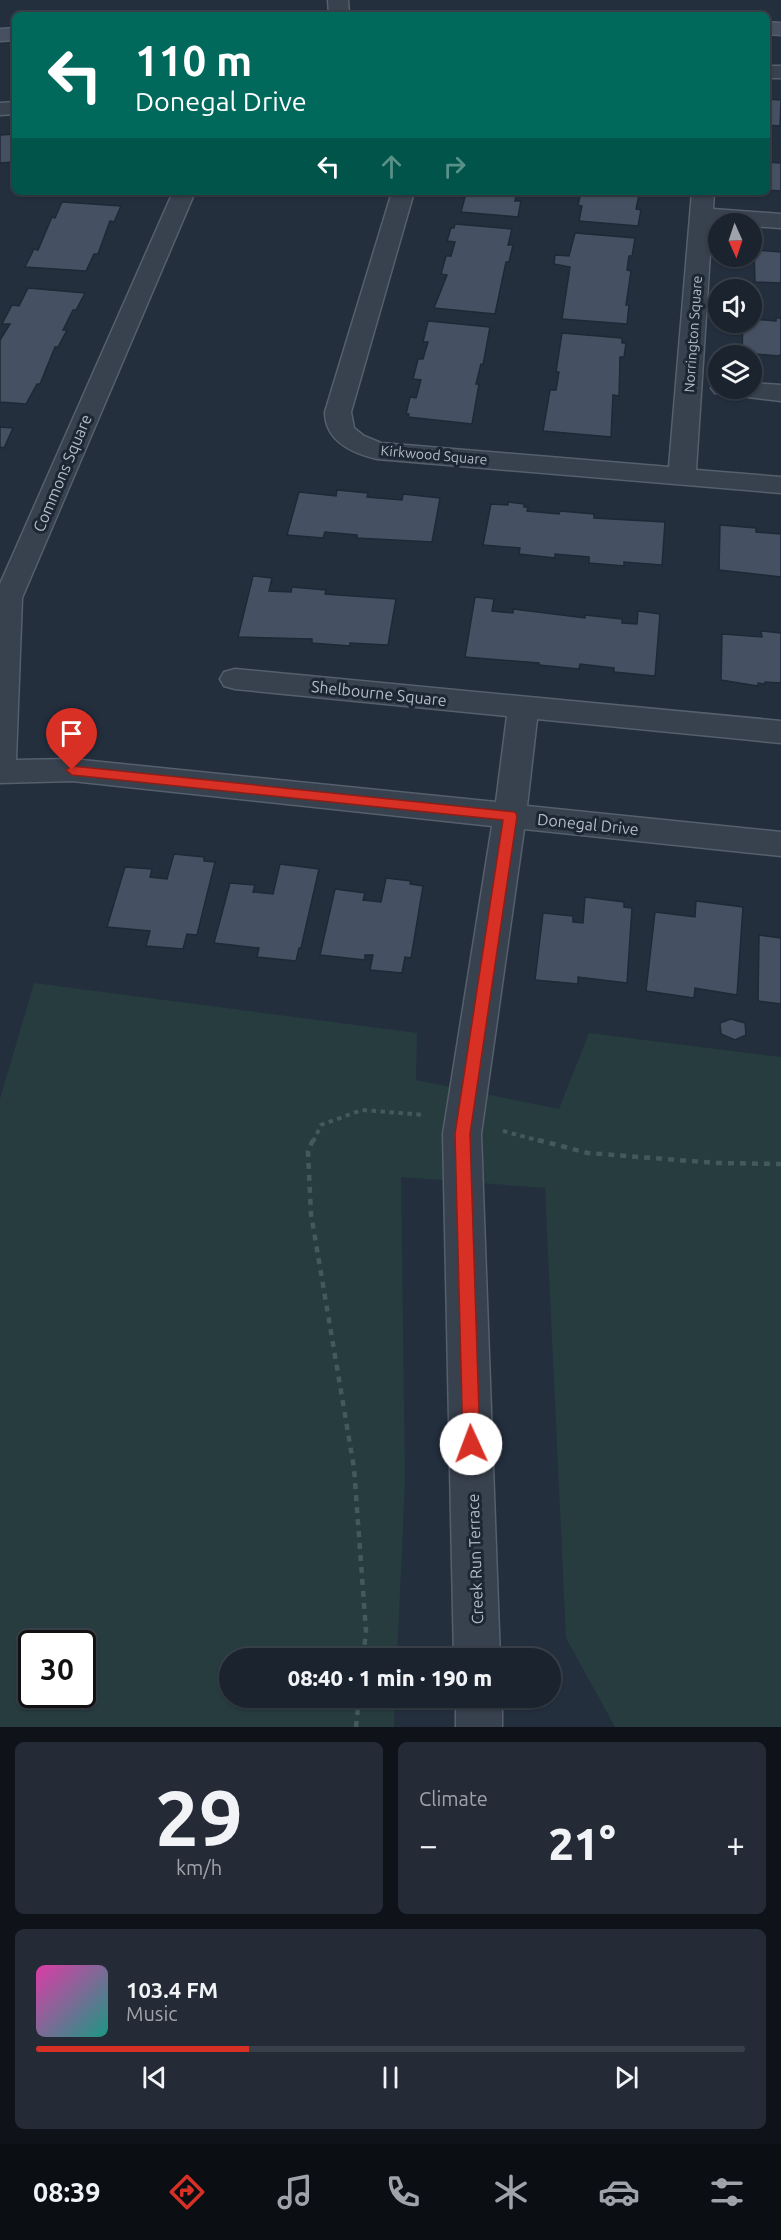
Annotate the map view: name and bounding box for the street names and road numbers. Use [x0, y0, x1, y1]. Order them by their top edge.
street label: Norrington Square [681, 275, 705, 393]
street label: Commons Square [29, 412, 95, 534]
street label: Kirkwood Square [380, 442, 488, 468]
street label: Shelbourne Square [310, 677, 448, 709]
street label: Donegal Drive [536, 810, 640, 838]
street label: Creek Run Terrace [464, 1493, 486, 1625]

